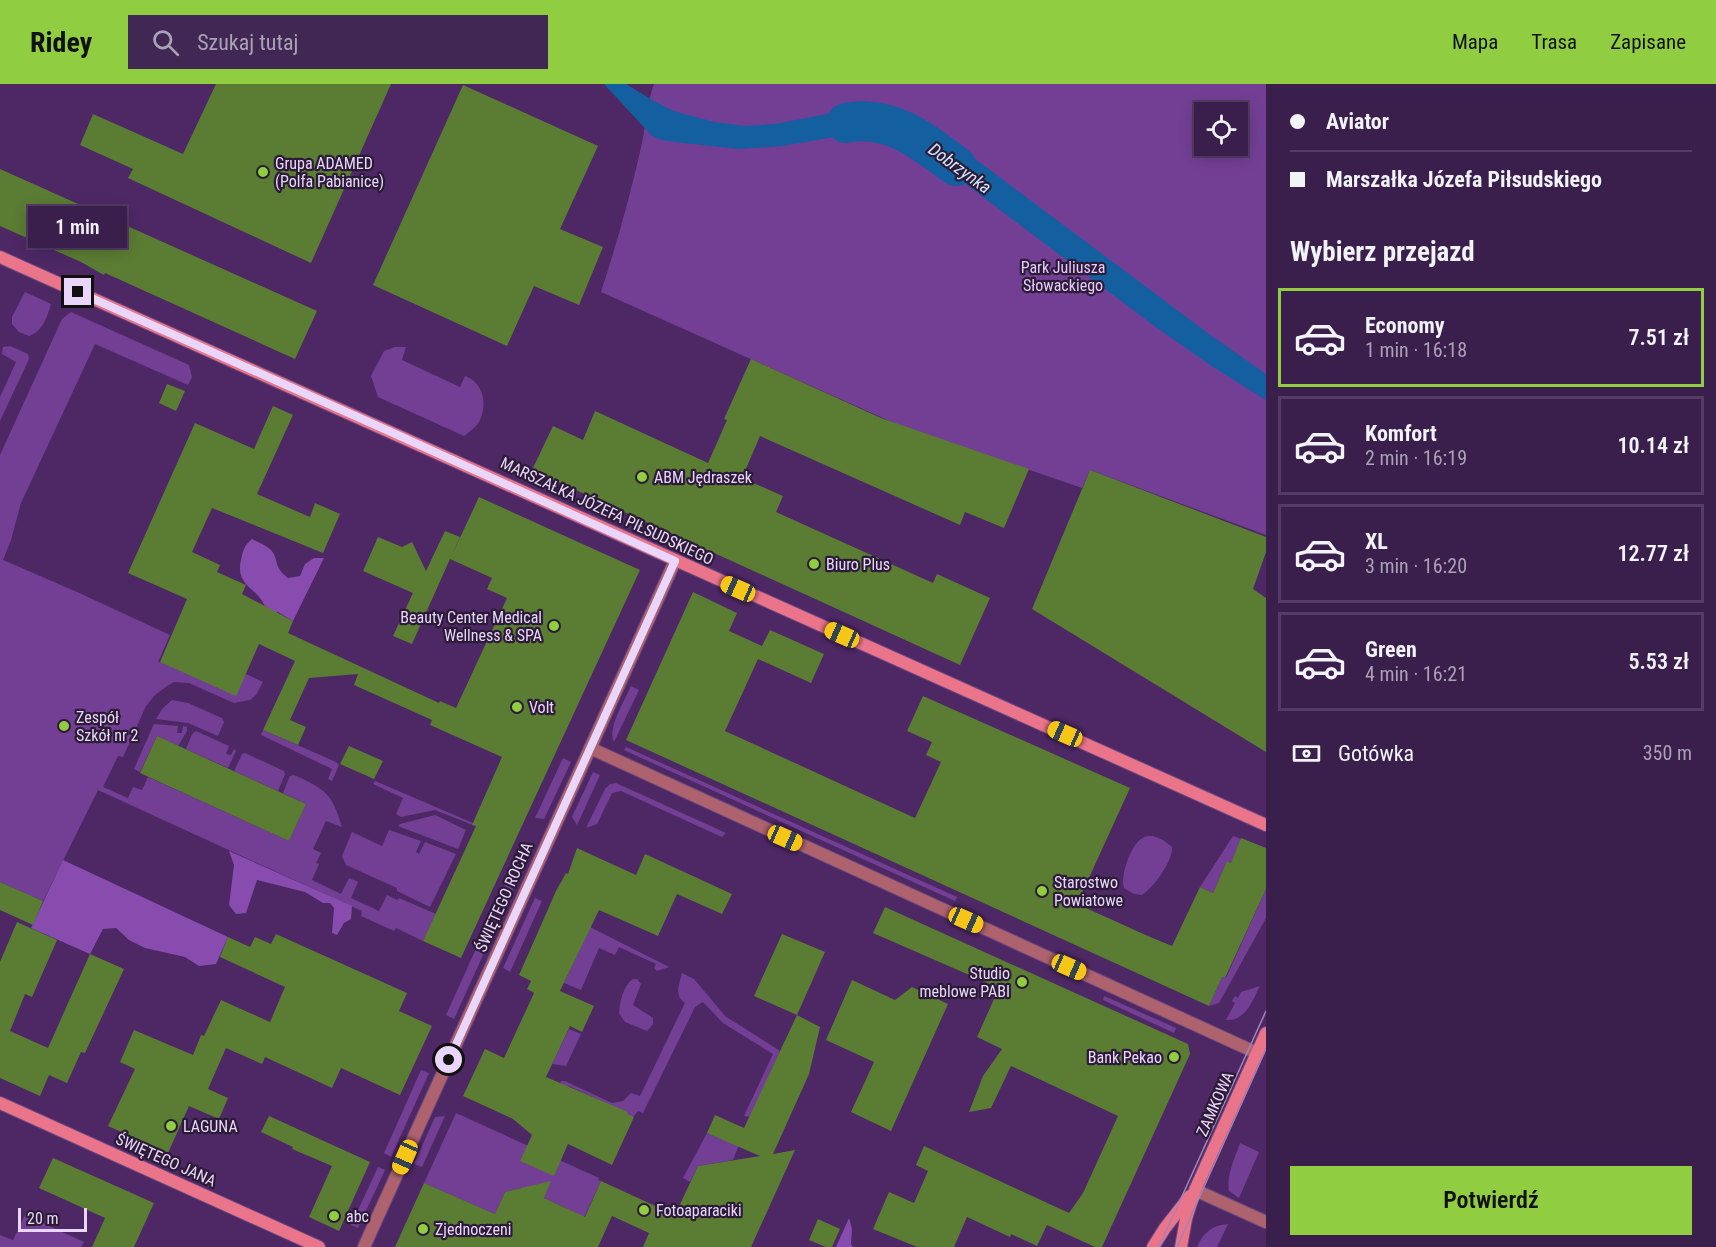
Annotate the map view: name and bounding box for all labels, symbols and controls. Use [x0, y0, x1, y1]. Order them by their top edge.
search box [128, 15, 548, 69]
text: Ridey [30, 26, 92, 59]
icon: search [149, 26, 182, 59]
text: Szukaj tutaj [197, 30, 298, 55]
text: Mapa [1452, 30, 1498, 54]
text: Trasa [1531, 30, 1577, 54]
text: Zapisane [1610, 30, 1686, 54]
map controls [1194, 102, 1248, 156]
button: locate [1194, 102, 1248, 156]
text: Aviator [1326, 109, 1389, 134]
water label: Dobrzynka [925, 138, 995, 198]
place label: Grupa ADAMED (Polfa Pabianice) [275, 154, 384, 191]
marker: Grupa ADAMED (Polfa Pabianice) [256, 165, 270, 179]
text: Marszałka Józefa Piłsudskiego [1326, 167, 1602, 192]
callout: 1 min [28, 205, 128, 247]
text: 1 min [55, 215, 100, 239]
text: Wybierz przejazd [1290, 236, 1475, 268]
park label: Park Juliusza Słowackiego [1021, 258, 1105, 295]
route end [64, 278, 91, 305]
icon: car [1293, 311, 1347, 365]
text: Economy [1365, 313, 1445, 338]
text: 7.51 zł [1628, 325, 1689, 350]
text: 1 min · 16:18 [1365, 338, 1467, 362]
icon: car [1293, 419, 1347, 473]
text: Komfort [1365, 421, 1437, 446]
text: 10.14 zł [1617, 433, 1689, 458]
text: 2 min · 16:19 [1365, 446, 1467, 470]
street label: MARSZAŁKA JÓZEFA PIŁSUDSKIEGO [497, 452, 717, 569]
place label: ABM Jędraszek [654, 468, 753, 487]
marker: ABM Jędraszek [635, 470, 649, 484]
icon: car [1293, 527, 1347, 581]
text: XL [1365, 529, 1388, 554]
text: 12.77 zł [1617, 541, 1689, 566]
text: 3 min · 16:20 [1365, 554, 1467, 578]
place label: Biuro Plus [826, 555, 890, 574]
marker: Biuro Plus [807, 557, 821, 571]
car [718, 573, 758, 605]
place label: Beauty Center Medical Wellness & SPA [400, 608, 542, 645]
marker: Beauty Center Medical Wellness & SPA [547, 619, 561, 633]
car [822, 619, 862, 651]
icon: car [1293, 635, 1347, 689]
text: Green [1365, 637, 1417, 662]
text: 5.53 zł [1628, 649, 1689, 674]
text: 4 min · 16:21 [1365, 662, 1467, 686]
place label: Volt [529, 698, 554, 717]
marker: Volt [510, 700, 524, 714]
place label: Zespół Szkół nr 2 [76, 708, 139, 745]
car [1045, 718, 1085, 750]
marker: Zespół Szkół nr 2 [57, 719, 71, 733]
icon: cash [1290, 737, 1323, 770]
text: Gotówka [1338, 741, 1414, 766]
text: 350 m [1643, 741, 1692, 765]
car [765, 822, 805, 854]
street label: ŚWIĘTEGO ROCHA [471, 839, 537, 955]
place label: Starostwo Powiatowe [1054, 873, 1123, 910]
marker: Starostwo Powiatowe [1035, 884, 1049, 898]
car [946, 904, 986, 936]
car [1049, 951, 1089, 983]
place label: Studio meblowe PABI [920, 964, 1010, 1001]
marker: Studio meblowe PABI [1015, 975, 1029, 989]
route start [435, 1046, 462, 1073]
place label: Bank Pekao [1088, 1048, 1162, 1067]
marker: Bank Pekao [1167, 1050, 1181, 1064]
street label: ZAMKOWA [1192, 1069, 1238, 1139]
place label: LAGUNA [183, 1117, 238, 1136]
marker: LAGUNA [164, 1119, 178, 1133]
street label: ŚWIĘTEGO JANA [113, 1129, 219, 1191]
car [389, 1137, 421, 1177]
button: Potwierdź [1290, 1166, 1692, 1235]
place label: Fotoaparaciki [656, 1201, 742, 1220]
marker: Fotoaparaciki [637, 1203, 651, 1217]
scale bar [18, 1205, 87, 1232]
place label: abc [346, 1207, 369, 1226]
text: 20 m [27, 1209, 59, 1228]
marker: abc [327, 1209, 341, 1223]
place label: Zjednoczeni [435, 1220, 511, 1239]
marker: Zjednoczeni [416, 1222, 430, 1236]

